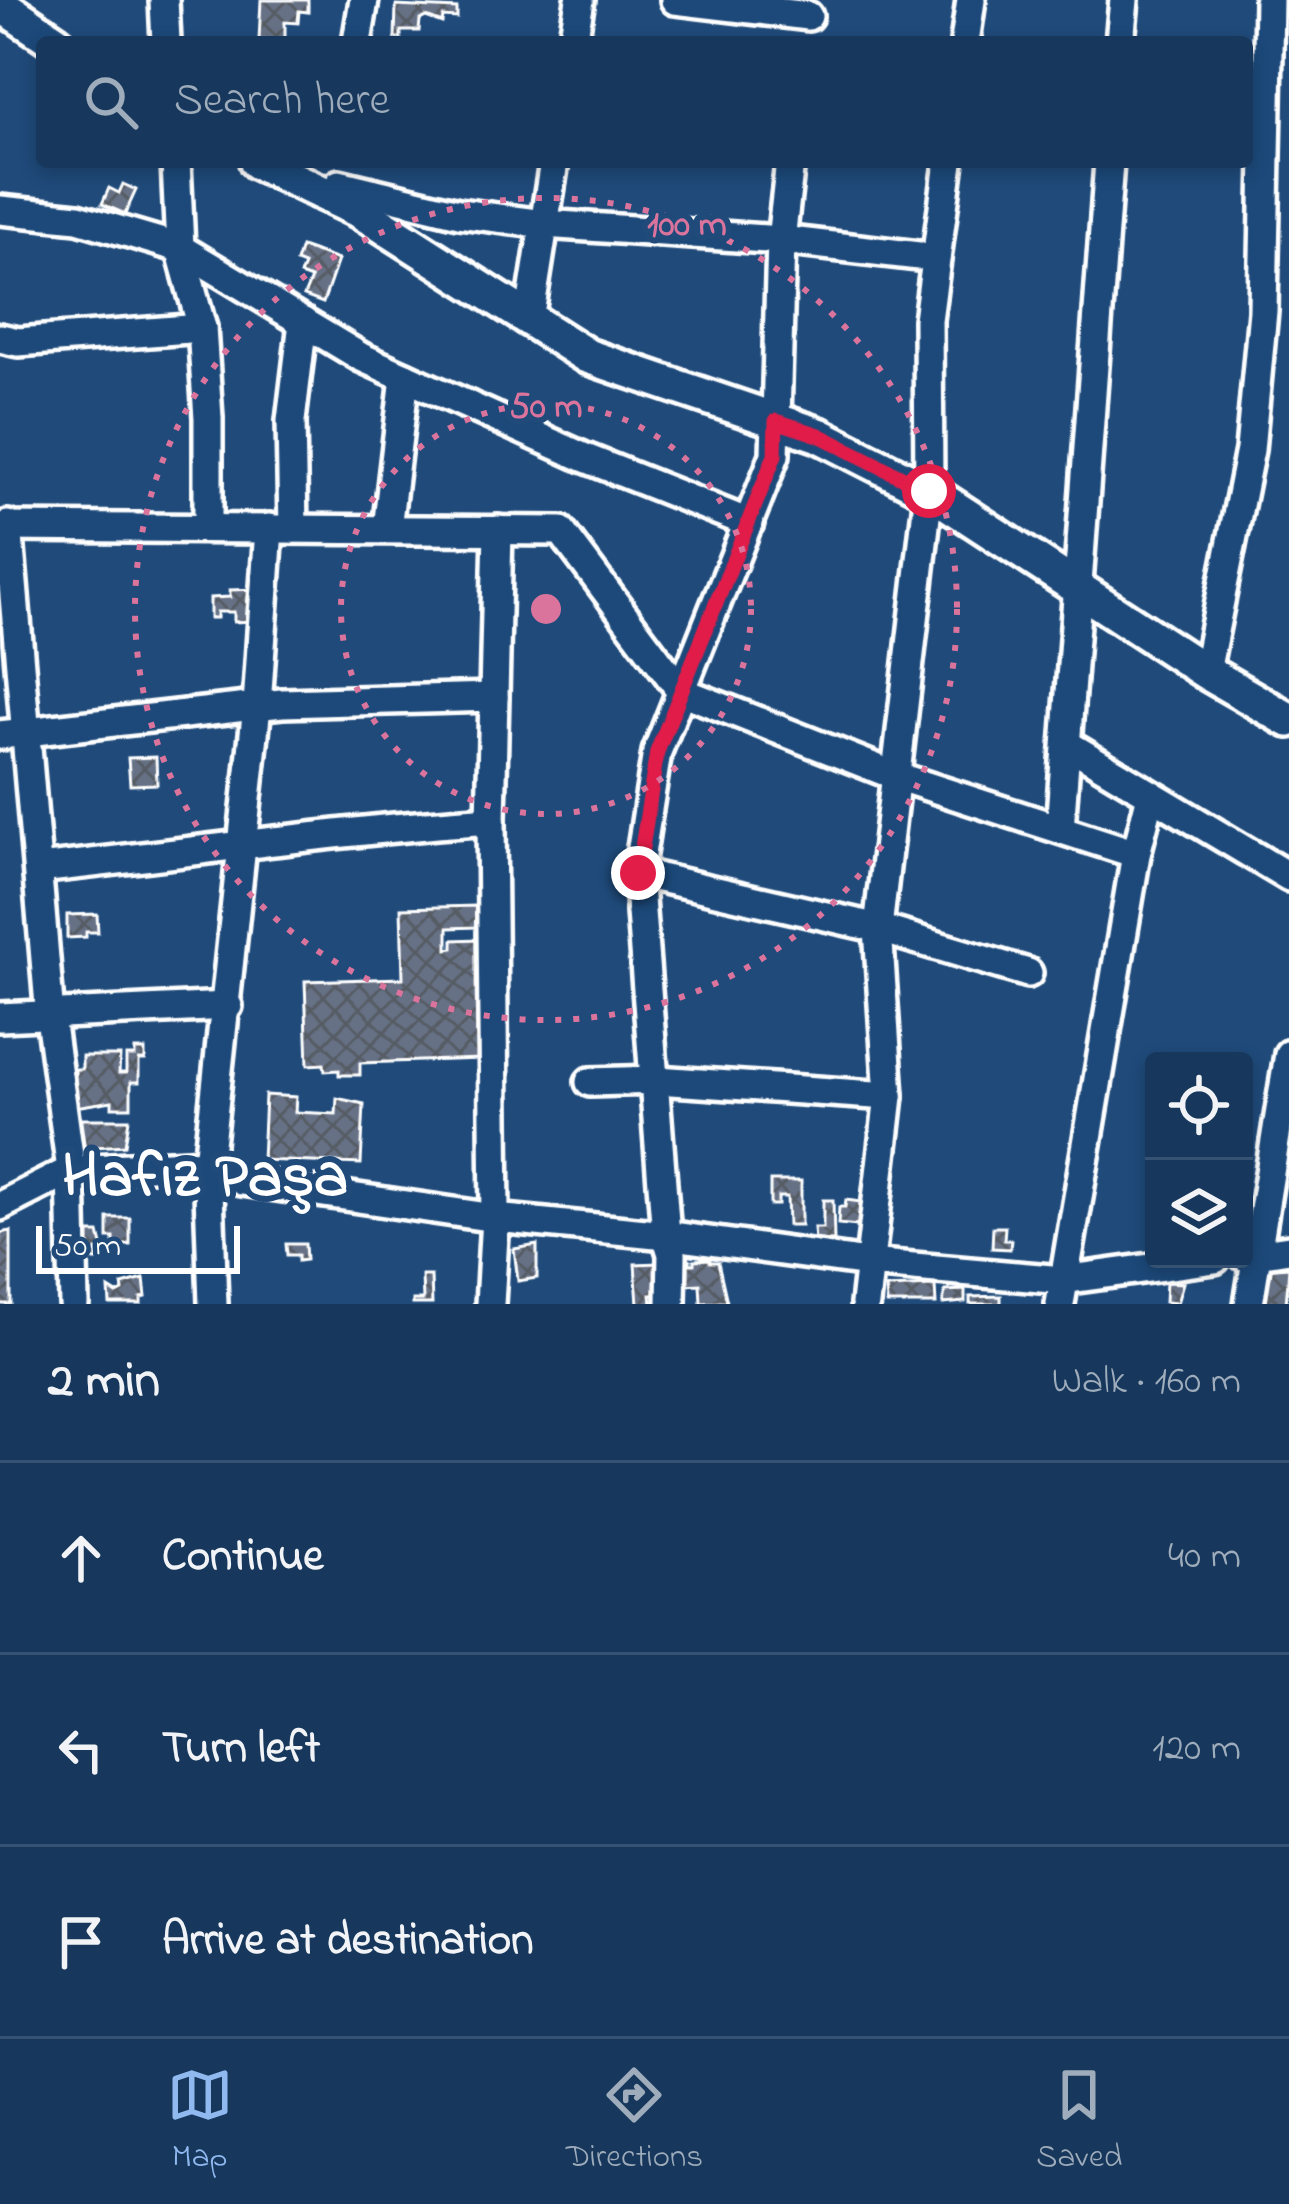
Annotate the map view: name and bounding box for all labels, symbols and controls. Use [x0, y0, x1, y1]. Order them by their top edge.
search box [36, 36, 1253, 168]
icon: search [78, 69, 144, 135]
text: Search here [174, 69, 390, 135]
text: 100 m [647, 200, 727, 253]
text: 50 m [509, 382, 583, 435]
route start [902, 464, 956, 518]
centre of rings [525, 588, 567, 630]
route end [611, 846, 665, 900]
map controls [1145, 1052, 1253, 1268]
button: locate [1145, 1052, 1253, 1160]
district label: Hafız Paşa [62, 1134, 348, 1226]
button: layers [1145, 1160, 1253, 1268]
scale bar [36, 1220, 240, 1273]
text: 50 m [54, 1223, 121, 1271]
text: 2 min [48, 1345, 160, 1420]
text: Walk · 160 m [1052, 1354, 1241, 1411]
icon: ahead [48, 1525, 114, 1591]
text: Continue [162, 1525, 323, 1591]
text: 40 m [1168, 1529, 1241, 1586]
icon: left [48, 1717, 114, 1783]
text: Turn left [162, 1717, 320, 1783]
text: 120 m [1152, 1721, 1241, 1778]
icon: arrive [48, 1909, 114, 1975]
text: Arrive at destination [162, 1909, 533, 1975]
tab: Map [167, 2062, 233, 2182]
tab: Directions [566, 2062, 703, 2182]
tab: Saved [1036, 2062, 1122, 2182]

